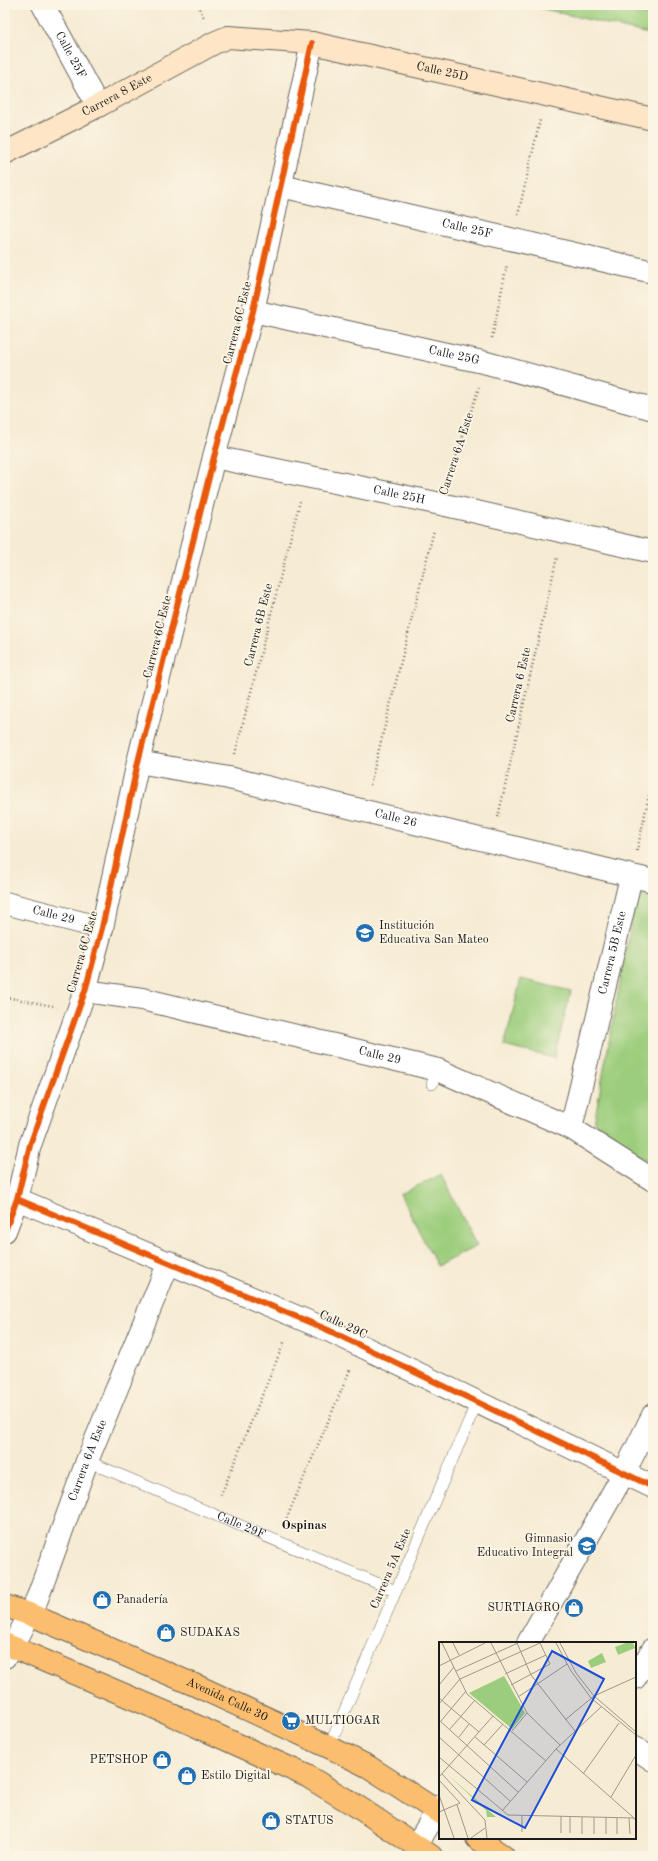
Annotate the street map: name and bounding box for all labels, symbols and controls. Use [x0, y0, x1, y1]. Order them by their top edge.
street label: Calle 25F [53, 30, 88, 81]
street label: Calle 25D [415, 60, 469, 84]
street label: Carrera 8 Este [80, 72, 154, 119]
street label: Calle 25F [441, 217, 494, 241]
street label: Carrera 6C Este [222, 280, 254, 366]
street label: Calle 25G [427, 344, 481, 367]
street label: Carrera 6A Este [438, 411, 476, 497]
street label: Calle 25H [372, 484, 426, 507]
street label: Carrera 6B Este [243, 582, 275, 668]
street label: Carrera 6C Este [142, 594, 174, 680]
street label: Carrera 6 Este [504, 646, 534, 724]
street label: Calle 26 [373, 808, 418, 829]
street label: Calle 29 [31, 904, 76, 927]
street label: Carrera 6C Este [66, 909, 101, 995]
street label: Carrera 5B Este [597, 910, 629, 996]
place label: Institución Educativa San Mateo [379, 920, 489, 946]
school or university icon: Institución Educativa San Mateo [354, 922, 376, 944]
street label: Calle 29 [357, 1045, 402, 1067]
street label: Calle 29C [317, 1309, 369, 1341]
street label: Carrera 6A Este [67, 1418, 109, 1503]
street label: Calle 29F [215, 1510, 267, 1541]
district label: Ospinas [281, 1519, 327, 1532]
street label: Carrera 5A Este [368, 1526, 414, 1611]
place label: Gimnasio Educativo Integral [477, 1533, 573, 1559]
school or university icon: Gimnasio Educativo Integral [576, 1535, 598, 1557]
shop icon: Panadería [91, 1589, 113, 1611]
place label: Panadería [116, 1594, 168, 1606]
shop icon: SURTIAGRO [563, 1597, 585, 1619]
place label: SURTIAGRO [487, 1602, 560, 1614]
shop icon: SUDAKAS [155, 1622, 177, 1644]
place label: SUDAKAS [180, 1627, 240, 1639]
inset map [439, 1642, 636, 1839]
street label: Avenida Calle 30 [184, 1676, 270, 1724]
supermarket icon: MULTIOGAR [280, 1710, 302, 1732]
place label: MULTIOGAR [305, 1715, 381, 1727]
shop icon: PETSHOP [151, 1749, 173, 1771]
place label: PETSHOP [90, 1754, 148, 1766]
shop icon: Estilo Digital [176, 1765, 198, 1787]
place label: Estilo Digital [201, 1770, 270, 1782]
shop icon: STATUS [260, 1810, 282, 1832]
place label: STATUS [285, 1815, 334, 1827]

